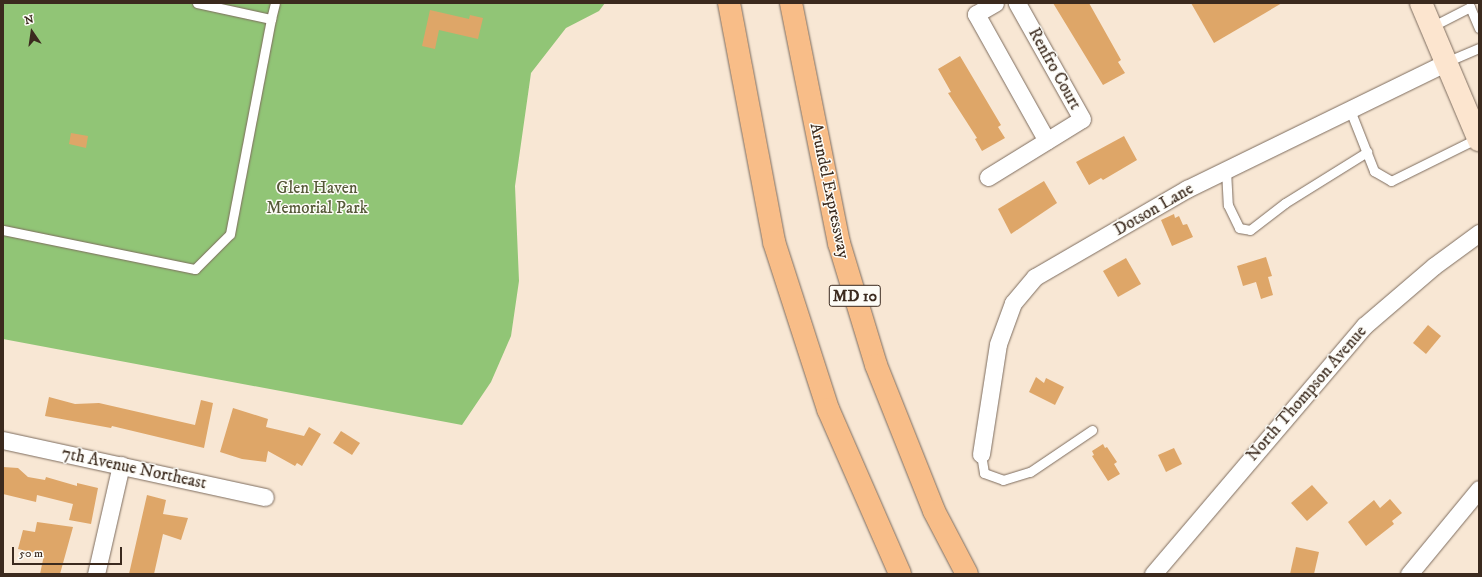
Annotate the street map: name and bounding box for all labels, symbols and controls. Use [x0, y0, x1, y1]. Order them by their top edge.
north arrow [12, 12, 52, 52]
text: N [23, 12, 35, 28]
street label: Renfro Court [1023, 25, 1085, 113]
street label: Arundel Expressway [805, 121, 853, 261]
park label: Glen Haven Memorial Park [266, 179, 368, 219]
street label: Dotson Lane [1111, 179, 1197, 241]
road number: MD 10 [828, 282, 882, 310]
street label: North Thompson Avenue [1243, 322, 1371, 466]
street label: 7th Avenue Northeast [60, 444, 208, 494]
scale bar [14, 539, 124, 565]
text: 50 m [19, 546, 43, 561]

